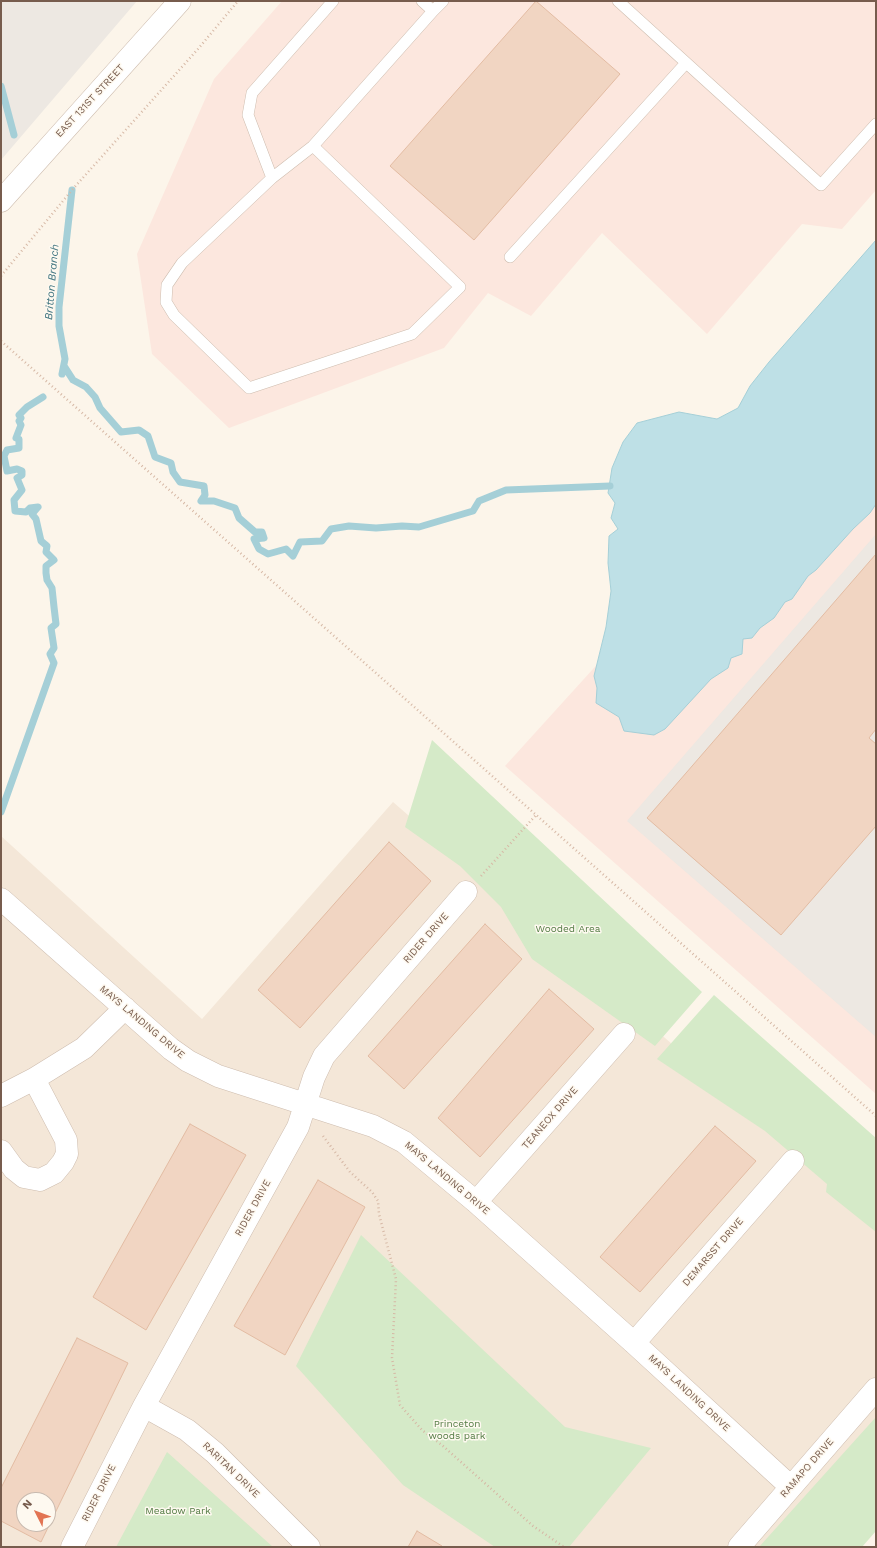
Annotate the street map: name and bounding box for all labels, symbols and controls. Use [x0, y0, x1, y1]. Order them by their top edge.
street label: EAST 131ST STREET [53, 62, 127, 140]
water label: Britton Branch [42, 243, 62, 321]
street label: RIDER DRIVE [401, 910, 451, 966]
park label: Wooded Area [536, 923, 600, 935]
street label: MAYS LANDING DRIVE [97, 983, 187, 1061]
street label: TEANEOX DRIVE [520, 1084, 580, 1152]
street label: MAYS LANDING DRIVE [402, 1139, 492, 1217]
street label: RIDER DRIVE [232, 1178, 274, 1238]
street label: DEMARSST DRIVE [680, 1215, 746, 1289]
street label: MAYS LANDING DRIVE [646, 1352, 732, 1434]
park label: Princeton woods park [429, 1418, 485, 1442]
street label: RAMAPO DRIVE [778, 1436, 836, 1500]
street label: RARITAN DRIVE [200, 1440, 262, 1500]
street label: RIDER DRIVE [79, 1462, 119, 1524]
north arrow [16, 1492, 56, 1532]
text: N [20, 1497, 35, 1512]
park label: Meadow Park [145, 1505, 211, 1517]

